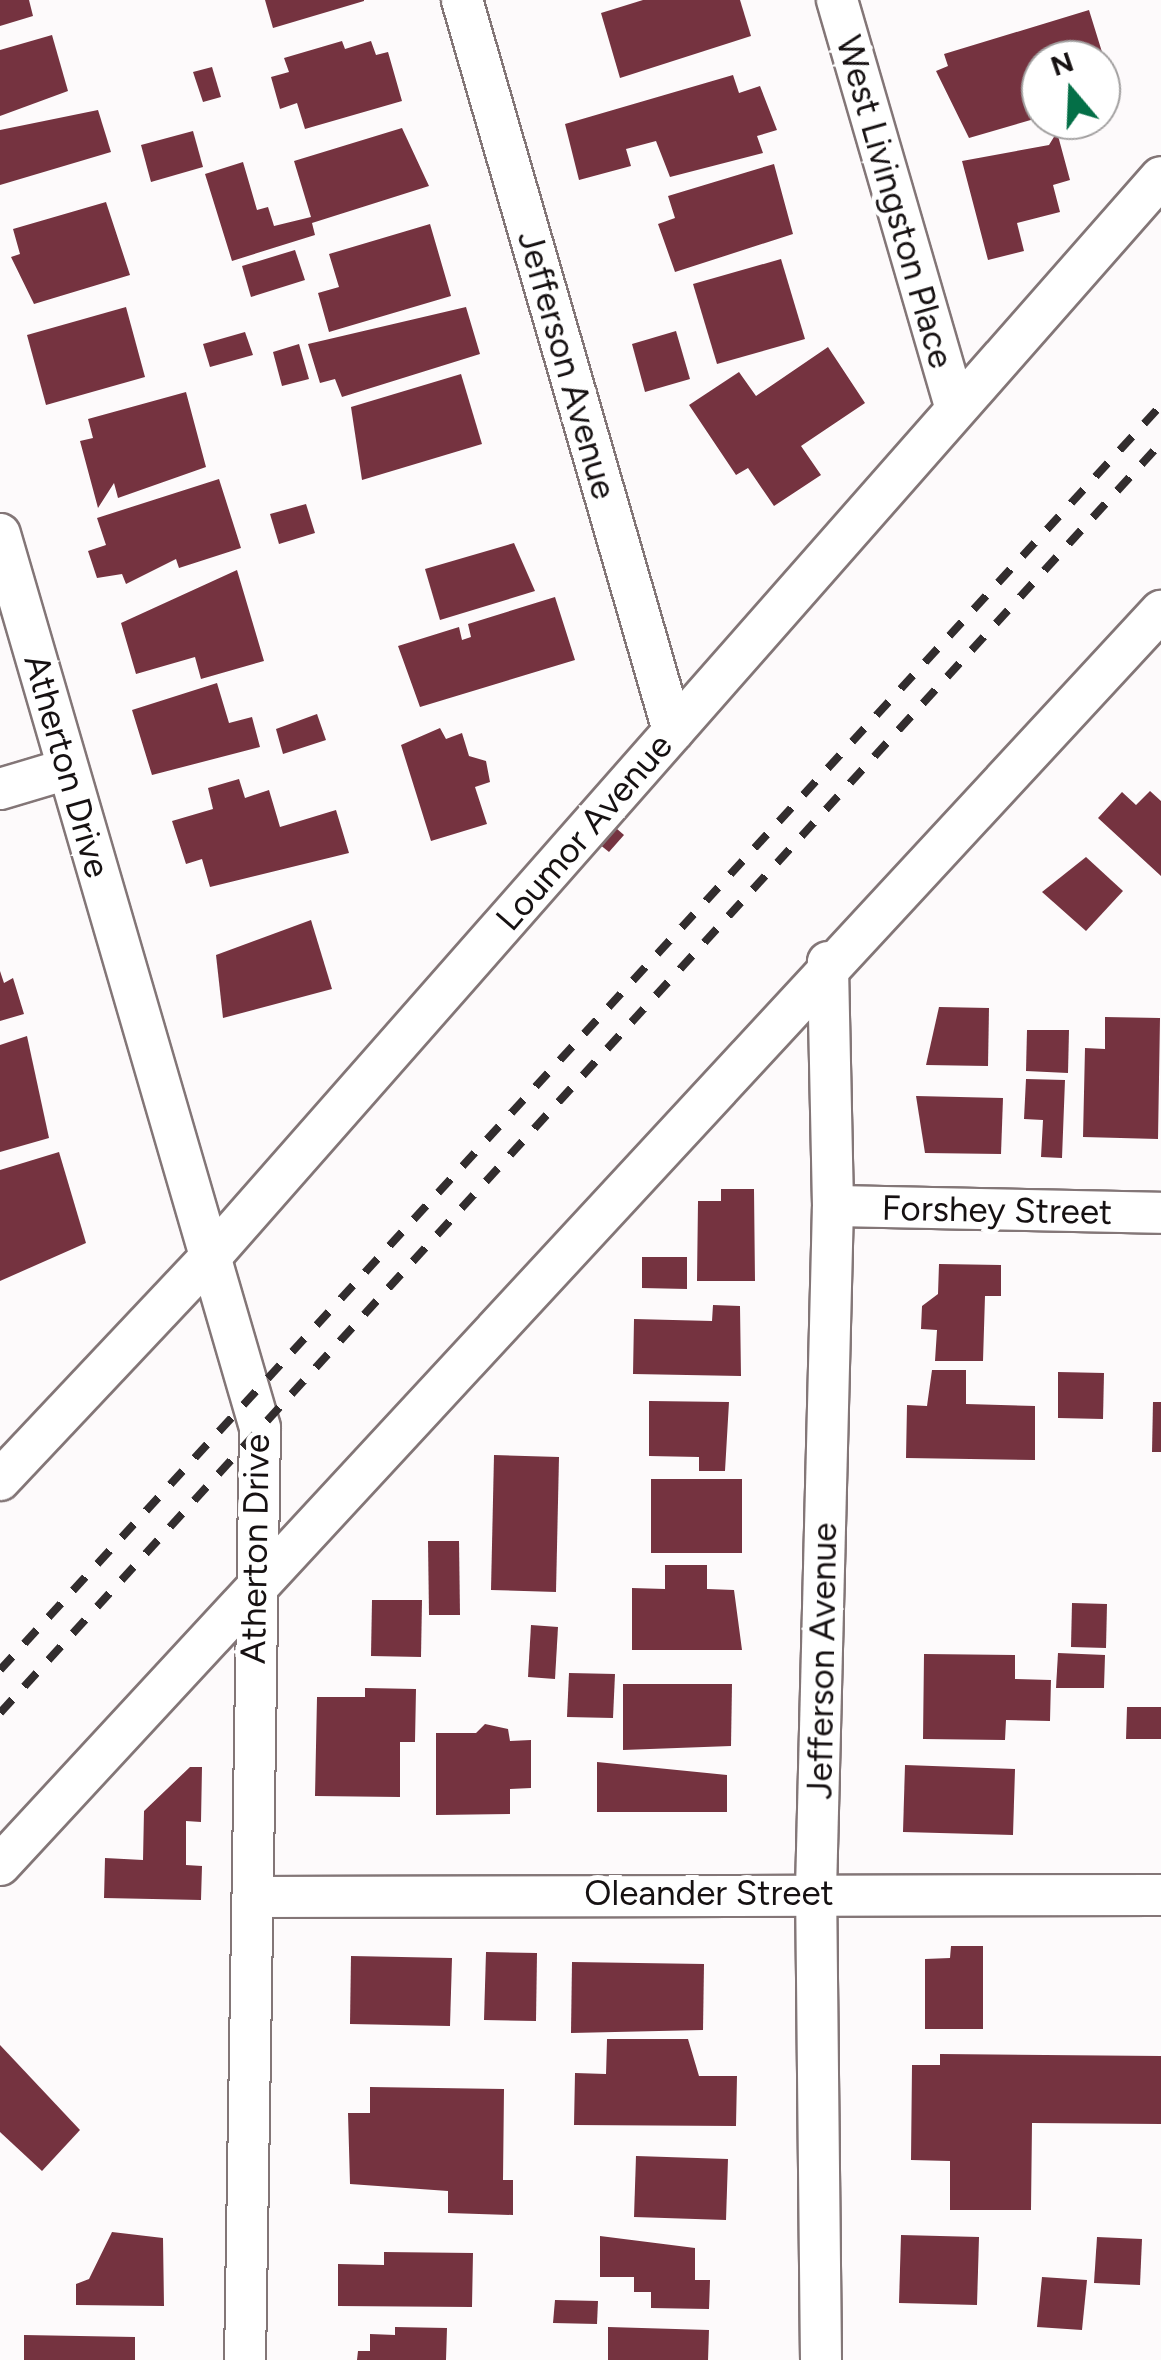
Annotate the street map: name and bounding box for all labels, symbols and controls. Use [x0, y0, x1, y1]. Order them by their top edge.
street label: West Livingston Place [827, 31, 963, 373]
north arrow [1021, 40, 1121, 140]
text: N [1046, 44, 1078, 83]
street label: Jefferson Avenue [509, 226, 625, 504]
street label: Atherton Drive [15, 650, 119, 882]
street label: Loumor Avenue [487, 725, 681, 939]
street label: Forshey Street [881, 1187, 1113, 1233]
street label: Atherton Drive [232, 1434, 278, 1664]
street label: Jefferson Avenue [799, 1522, 845, 1800]
street label: Oleander Street [584, 1872, 834, 1914]

